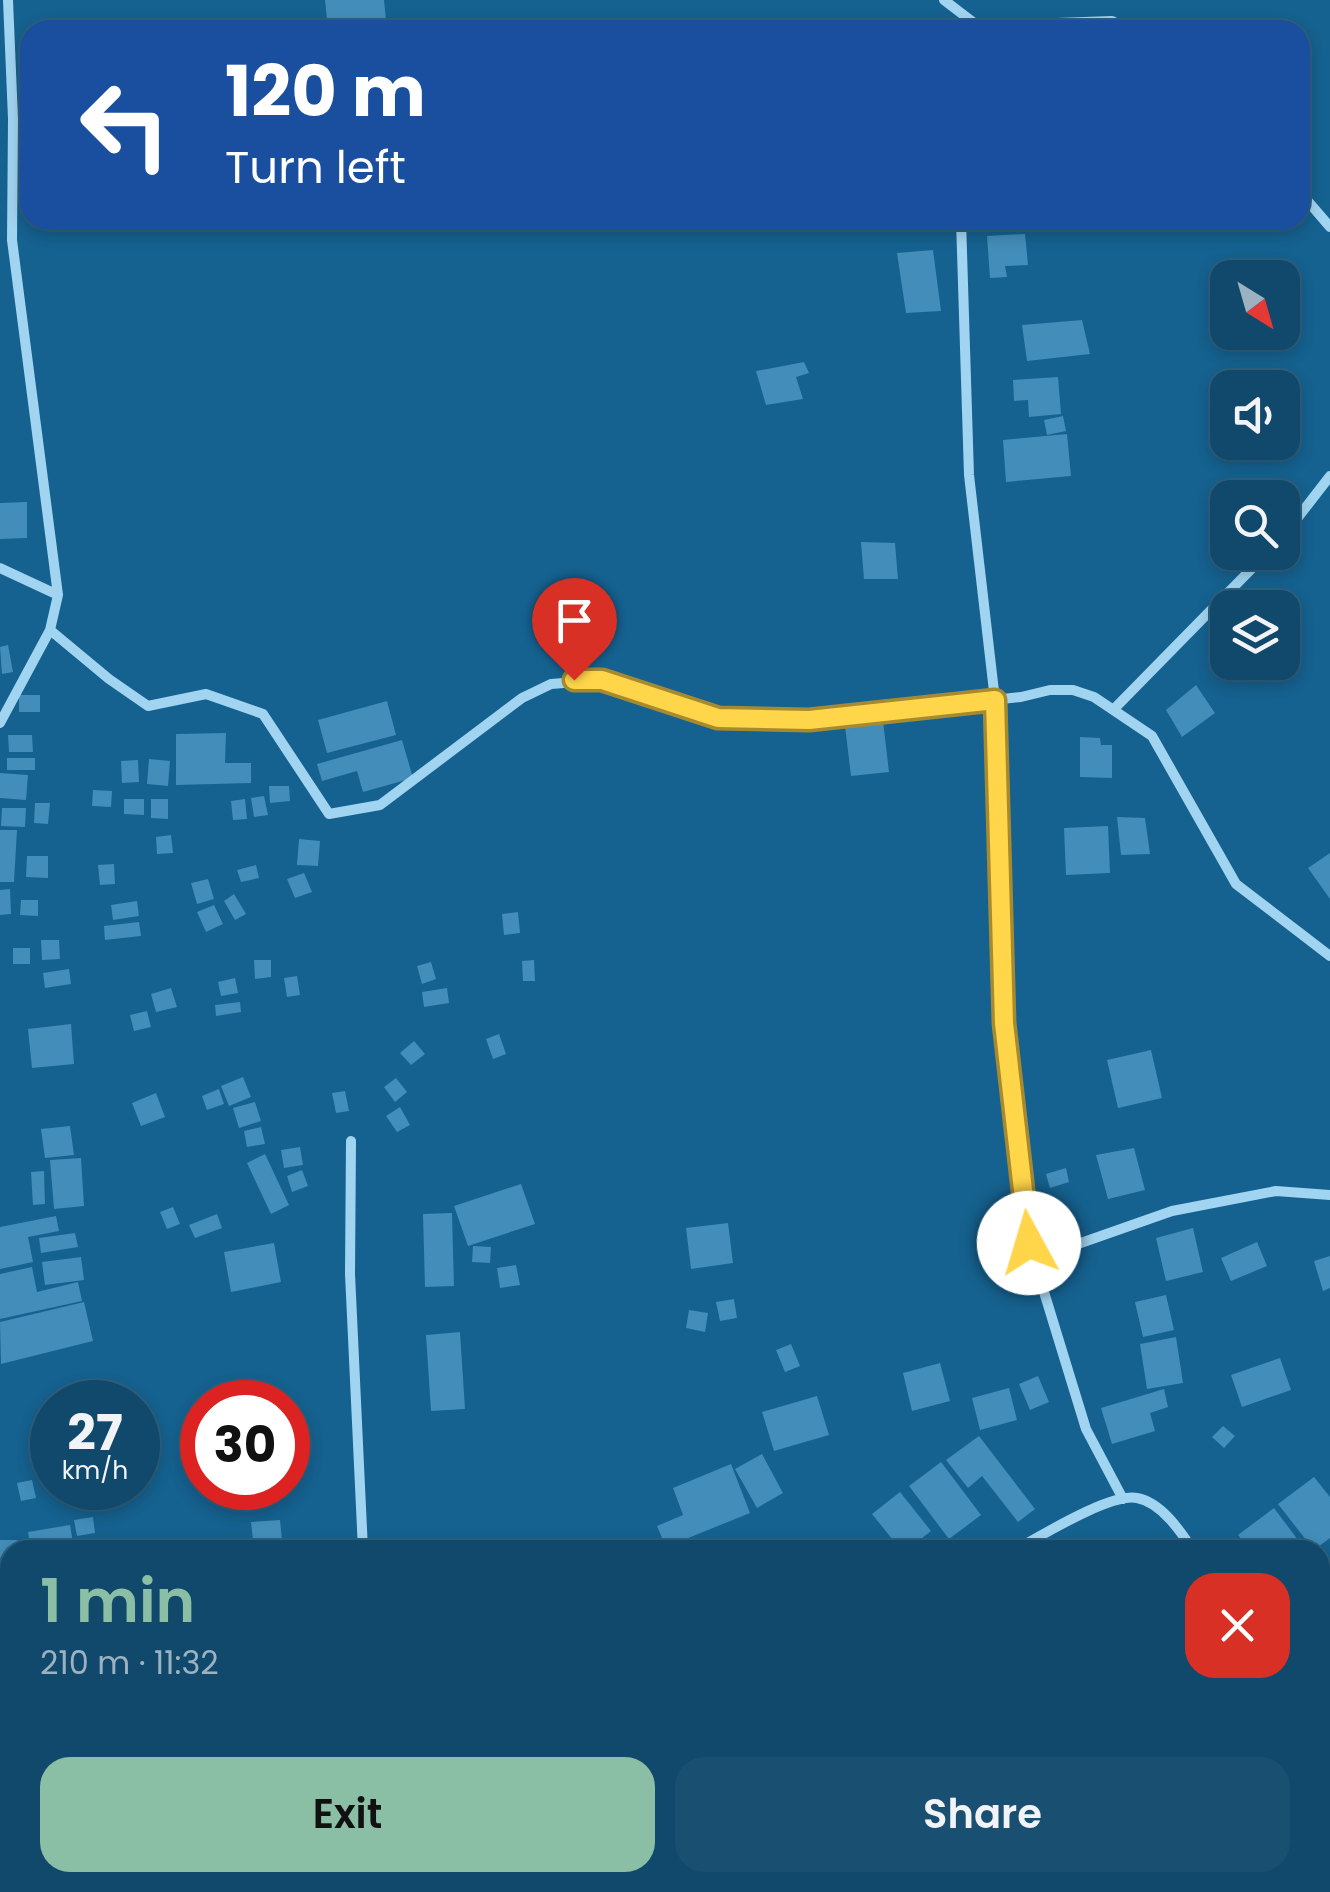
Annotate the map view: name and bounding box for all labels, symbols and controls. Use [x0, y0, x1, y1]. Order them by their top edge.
text: 120 m [225, 42, 426, 141]
icon: left [60, 60, 190, 190]
text: Turn left [225, 136, 406, 199]
north arrow [1210, 260, 1300, 350]
map controls [1210, 260, 1300, 680]
button: sound [1210, 370, 1300, 460]
button: search [1210, 480, 1300, 570]
pin [532, 578, 617, 681]
button: layers [1210, 590, 1300, 680]
icon: arrive [547, 593, 602, 648]
position arrow [977, 1191, 1081, 1295]
speed limit sign: 30 [180, 1380, 310, 1510]
text: 27 [67, 1397, 123, 1468]
text: km/h [62, 1453, 128, 1488]
text: 1 min [40, 1559, 195, 1643]
button: close [1185, 1573, 1290, 1678]
text: 210 m · 11:32 [40, 1640, 219, 1685]
button: Exit [40, 1757, 655, 1872]
button: Share [675, 1757, 1290, 1872]

